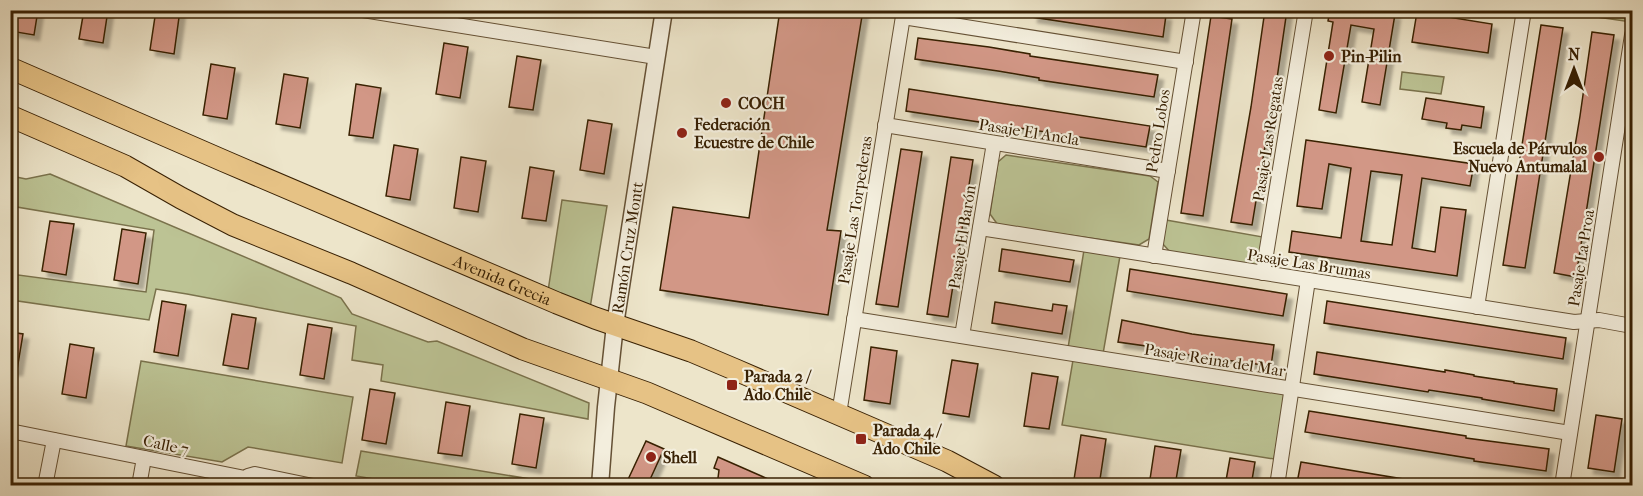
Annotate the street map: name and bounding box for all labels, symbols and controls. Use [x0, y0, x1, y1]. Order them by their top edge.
north arrow [1544, 39, 1604, 99]
text: N [1568, 45, 1581, 64]
place label: Pin-Pilin [1341, 47, 1402, 66]
marker: Pin-Pilin [1322, 49, 1336, 63]
street label: Pasaje Las Regatas [1249, 75, 1287, 203]
street label: Pedro Lobos [1142, 88, 1174, 174]
place label: COCH [738, 94, 785, 113]
marker: COCH [719, 96, 733, 110]
place label: Federación Ecuestre de Chile [693, 115, 814, 152]
street label: Pasaje El Ancla [977, 115, 1081, 149]
marker: Federación Ecuestre de Chile [675, 126, 689, 140]
street label: Pasaje Las Torpederas [834, 134, 876, 286]
place label: Escuela de Párvulos Nuevo Antumalal [1453, 139, 1588, 176]
marker: Escuela de Párvulos Nuevo Antumalal [1592, 150, 1606, 164]
street label: Ramón Cruz Montt [607, 180, 647, 315]
street label: Pasaje El Barón [944, 183, 980, 290]
street label: Pasaje La Proa [1564, 208, 1598, 308]
street label: Pasaje Las Brumas [1246, 245, 1372, 283]
street label: Avenida Grecia [450, 250, 555, 309]
street label: Pasaje Reina del Mar [1143, 339, 1287, 381]
place label: Parada 2 / Ado Chile [743, 367, 812, 404]
marker: Parada 2 / Ado Chile [725, 378, 739, 392]
place label: Parada 4 / Ado Chile [872, 421, 943, 458]
street label: Calle 7 [142, 431, 191, 459]
marker: Parada 4 / Ado Chile [854, 432, 868, 446]
place label: Shell [663, 448, 697, 467]
marker: Shell [644, 450, 658, 464]

